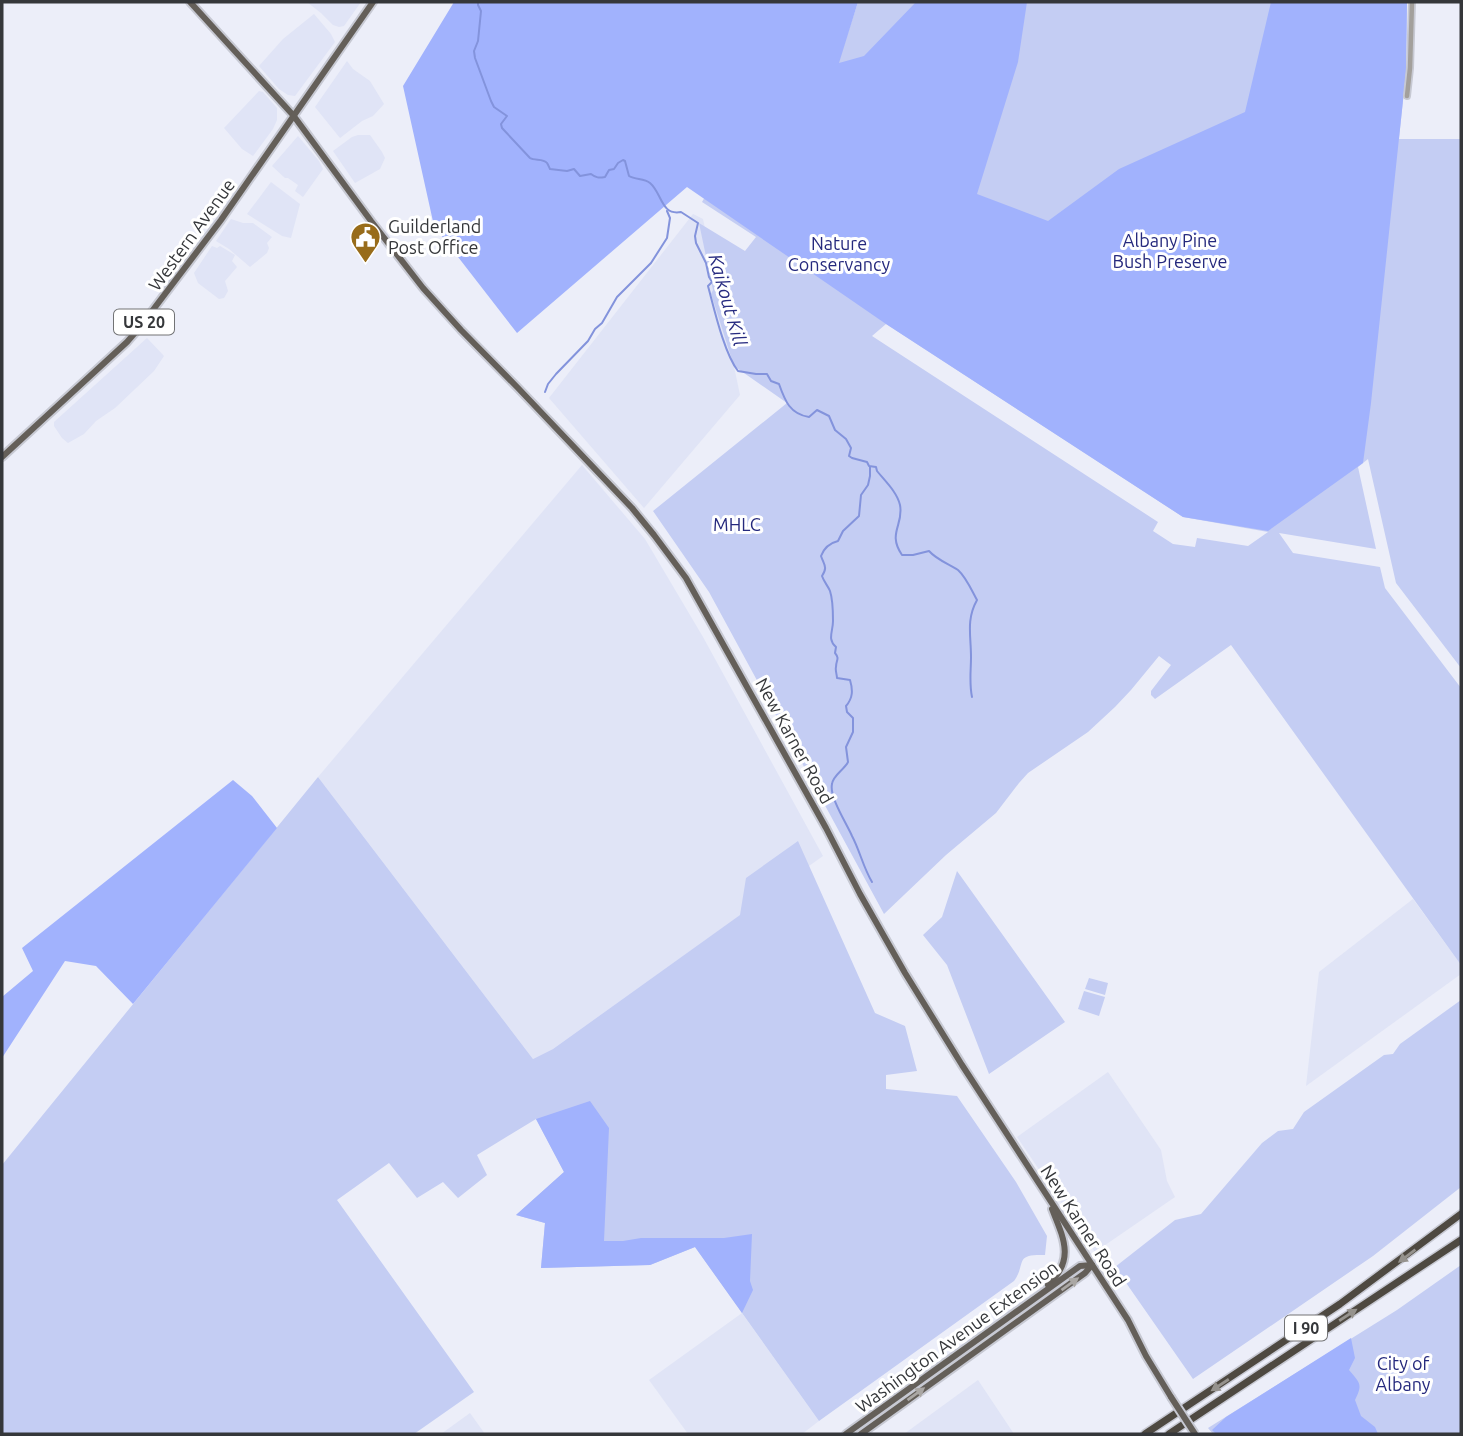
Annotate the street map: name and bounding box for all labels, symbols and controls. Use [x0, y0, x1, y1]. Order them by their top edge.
street label: Western Avenue [144, 175, 238, 294]
place label: Guilderland Post Office [388, 216, 481, 257]
public building icon: Guilderland Post Office [348, 220, 382, 264]
park label: Albany Pine Bush Preserve [1112, 230, 1228, 271]
park label: Nature Conservancy [788, 233, 890, 274]
water label: Kaikout Kill [704, 251, 752, 349]
road number: US 20 [114, 310, 174, 334]
park label: MHLC [713, 514, 761, 534]
street label: New Karner Road [752, 674, 838, 807]
street label: New Karner Road [1037, 1161, 1130, 1290]
one-way arrow [1398, 1248, 1416, 1262]
street label: Washington Avenue Extension [851, 1256, 1061, 1416]
one-way arrow [1061, 1278, 1079, 1292]
one-way arrow [1339, 1309, 1358, 1322]
road number: I 90 [1285, 1316, 1327, 1340]
park label: City of Albany [1375, 1353, 1431, 1394]
one-way arrow [1210, 1378, 1230, 1391]
one-way arrow [907, 1388, 925, 1402]

